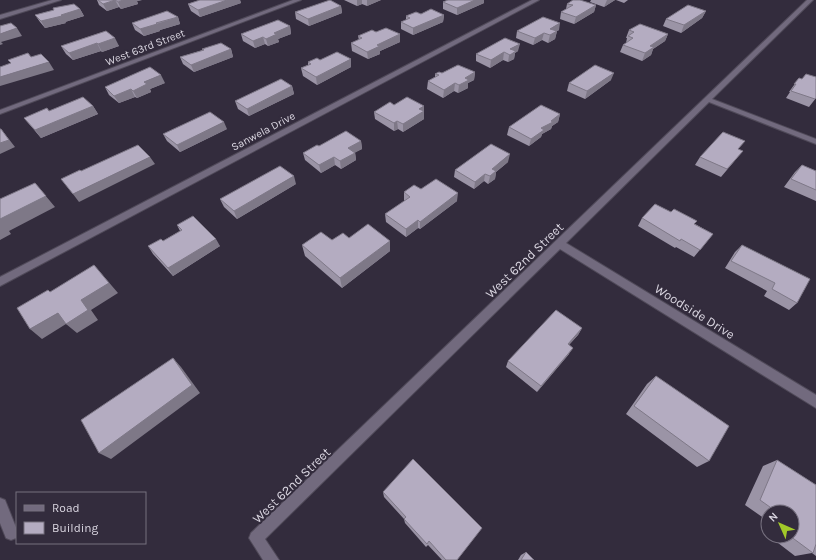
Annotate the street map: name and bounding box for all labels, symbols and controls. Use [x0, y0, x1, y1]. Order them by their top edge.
street label: West 63rd Street [104, 26, 187, 69]
street label: Sanwela Drive [229, 109, 298, 154]
street label: West 62nd Street [482, 219, 566, 301]
street label: Woodside Drive [652, 281, 738, 342]
street label: West 62nd Street [249, 444, 333, 526]
legend [16, 492, 146, 544]
text: Road [52, 501, 80, 515]
north arrow [760, 504, 800, 544]
text: N [766, 510, 781, 525]
text: Building [52, 521, 99, 535]

